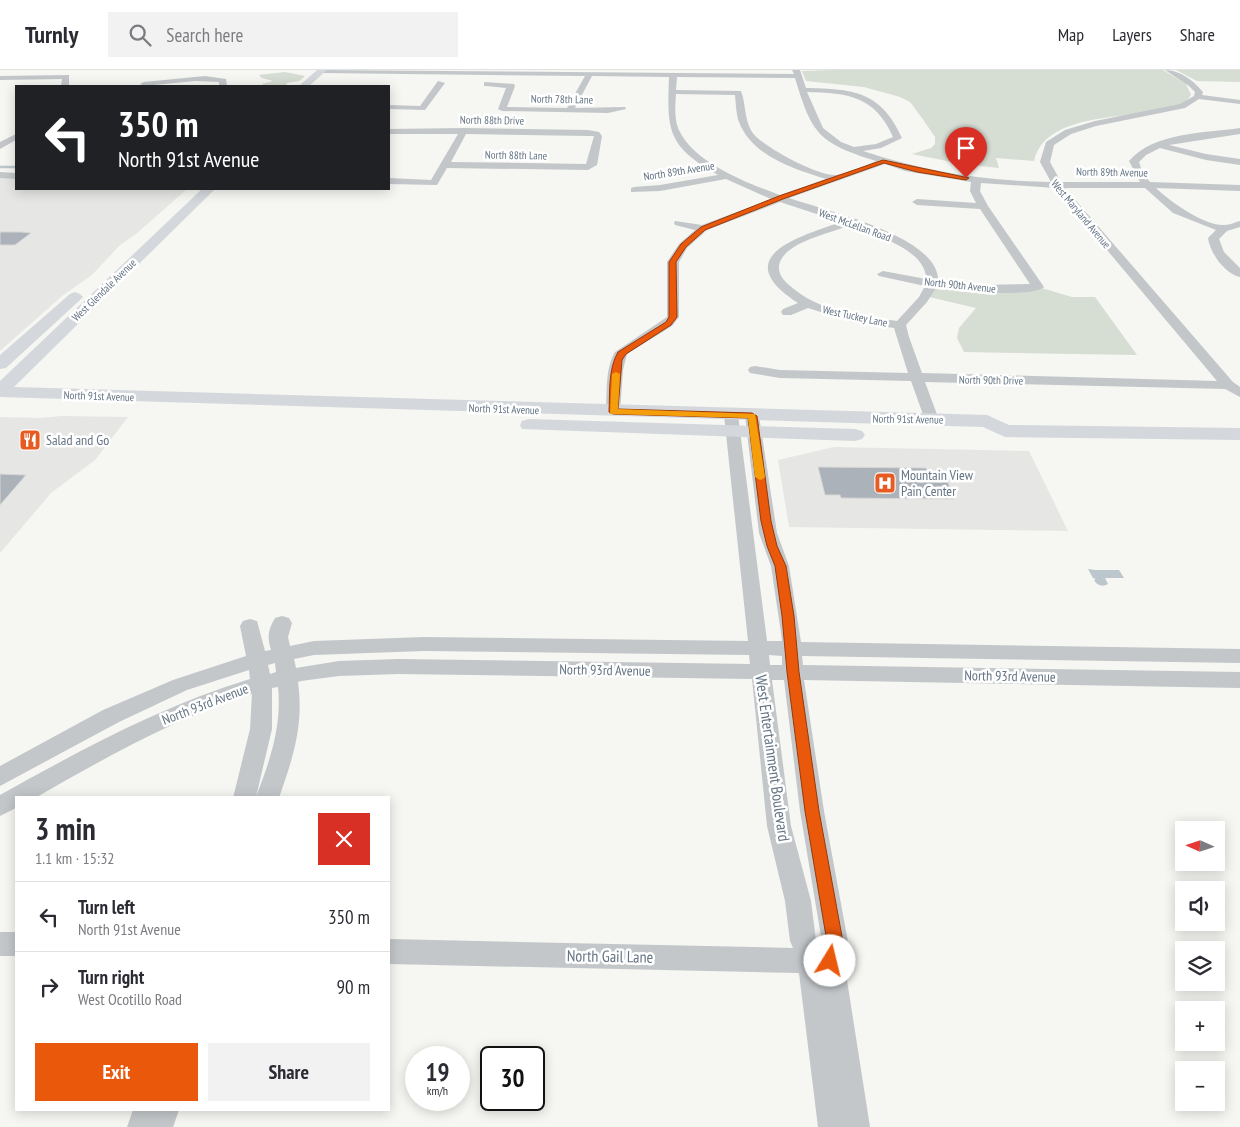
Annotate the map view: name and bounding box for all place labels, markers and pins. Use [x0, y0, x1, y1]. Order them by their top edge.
pin [945, 127, 987, 178]
restaurant icon: Salad and Go [18, 428, 42, 452]
place label: Salad and Go [46, 431, 109, 449]
place label: Mountain View Pain Center [901, 466, 974, 500]
hospital icon: Mountain View Pain Center [873, 471, 897, 495]

